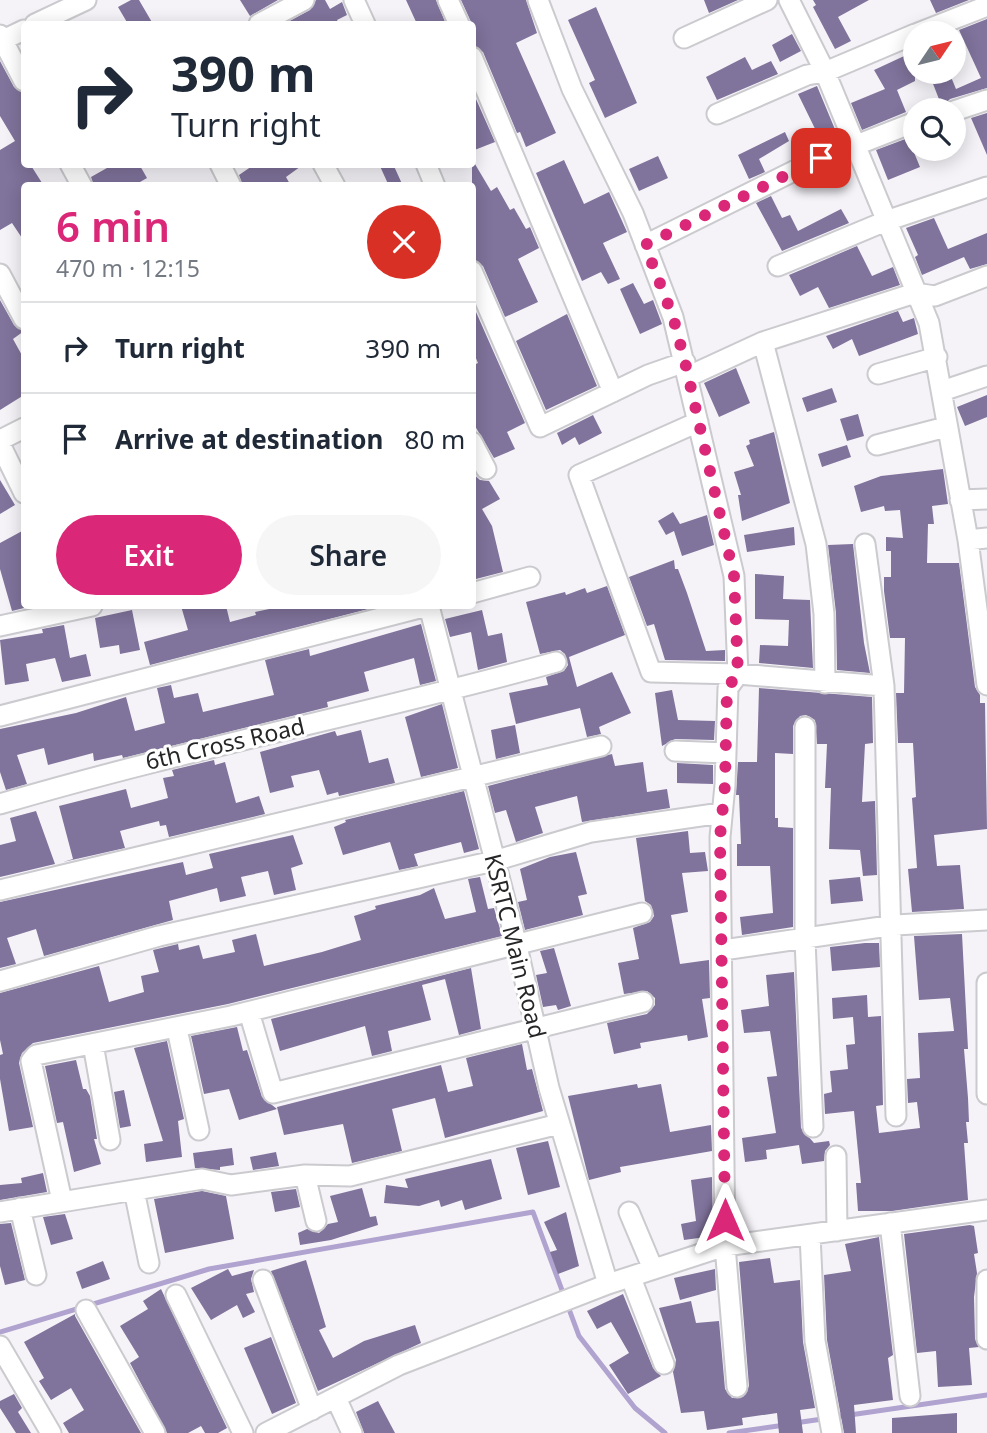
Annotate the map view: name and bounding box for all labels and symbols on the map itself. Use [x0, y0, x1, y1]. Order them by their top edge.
north arrow [903, 21, 966, 84]
pin [791, 128, 851, 188]
street label: 6th Cross Road [142, 709, 308, 777]
street label: KSRTC Main Road [478, 850, 554, 1041]
position arrow [688, 1183, 762, 1257]

